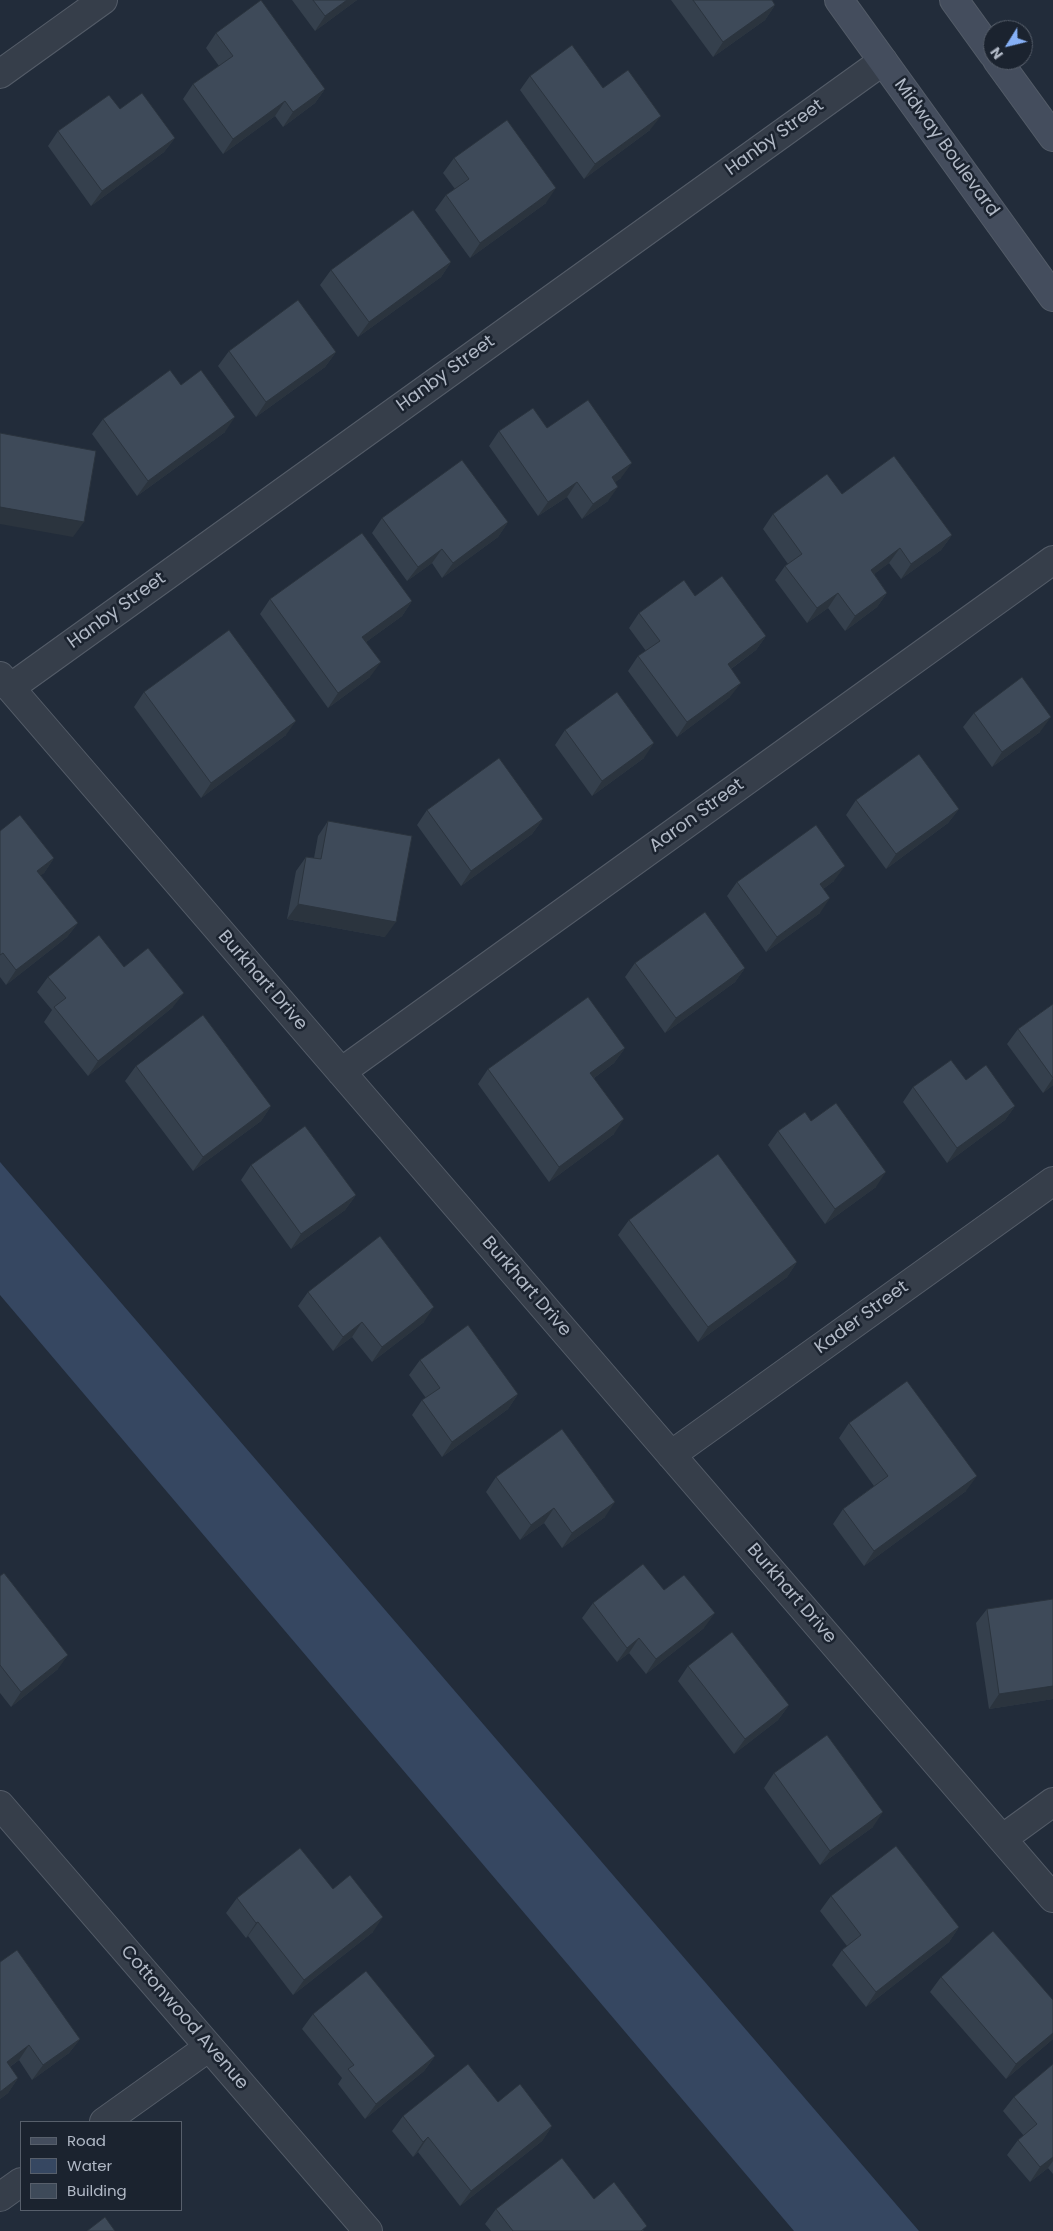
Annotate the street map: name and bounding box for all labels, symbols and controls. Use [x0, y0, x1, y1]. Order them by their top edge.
north arrow [983, 20, 1033, 70]
text: N [985, 43, 1008, 63]
street label: Midway Boulevard [889, 75, 1003, 221]
street label: Hanby Street [722, 95, 828, 181]
street label: Hanby Street [393, 331, 499, 417]
street label: Hanby Street [64, 568, 170, 654]
street label: Aaron Street [646, 774, 748, 858]
street label: Burkhart Drive [213, 927, 311, 1035]
street label: Burkhart Drive [477, 1233, 575, 1341]
street label: Kader Street [811, 1277, 913, 1359]
street label: Burkhart Drive [742, 1540, 840, 1648]
street label: Cottonwood Avenue [116, 1942, 252, 2094]
legend [20, 2121, 182, 2211]
text: Road [67, 2130, 106, 2151]
text: Water [67, 2155, 112, 2176]
text: Building [67, 2180, 127, 2201]

